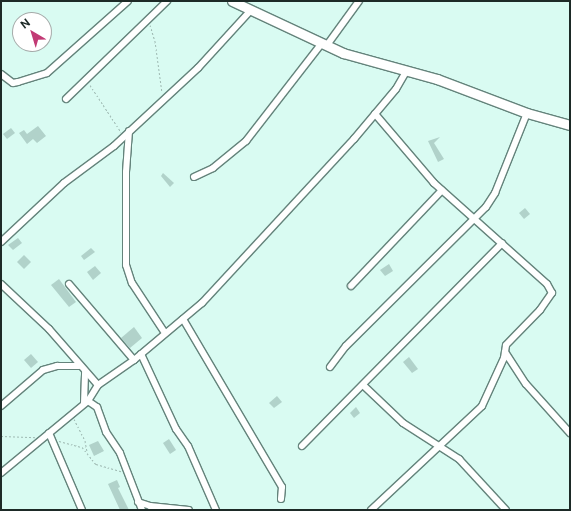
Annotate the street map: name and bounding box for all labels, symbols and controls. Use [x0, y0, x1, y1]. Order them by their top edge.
north arrow [12, 12, 52, 52]
text: N [18, 16, 32, 31]

